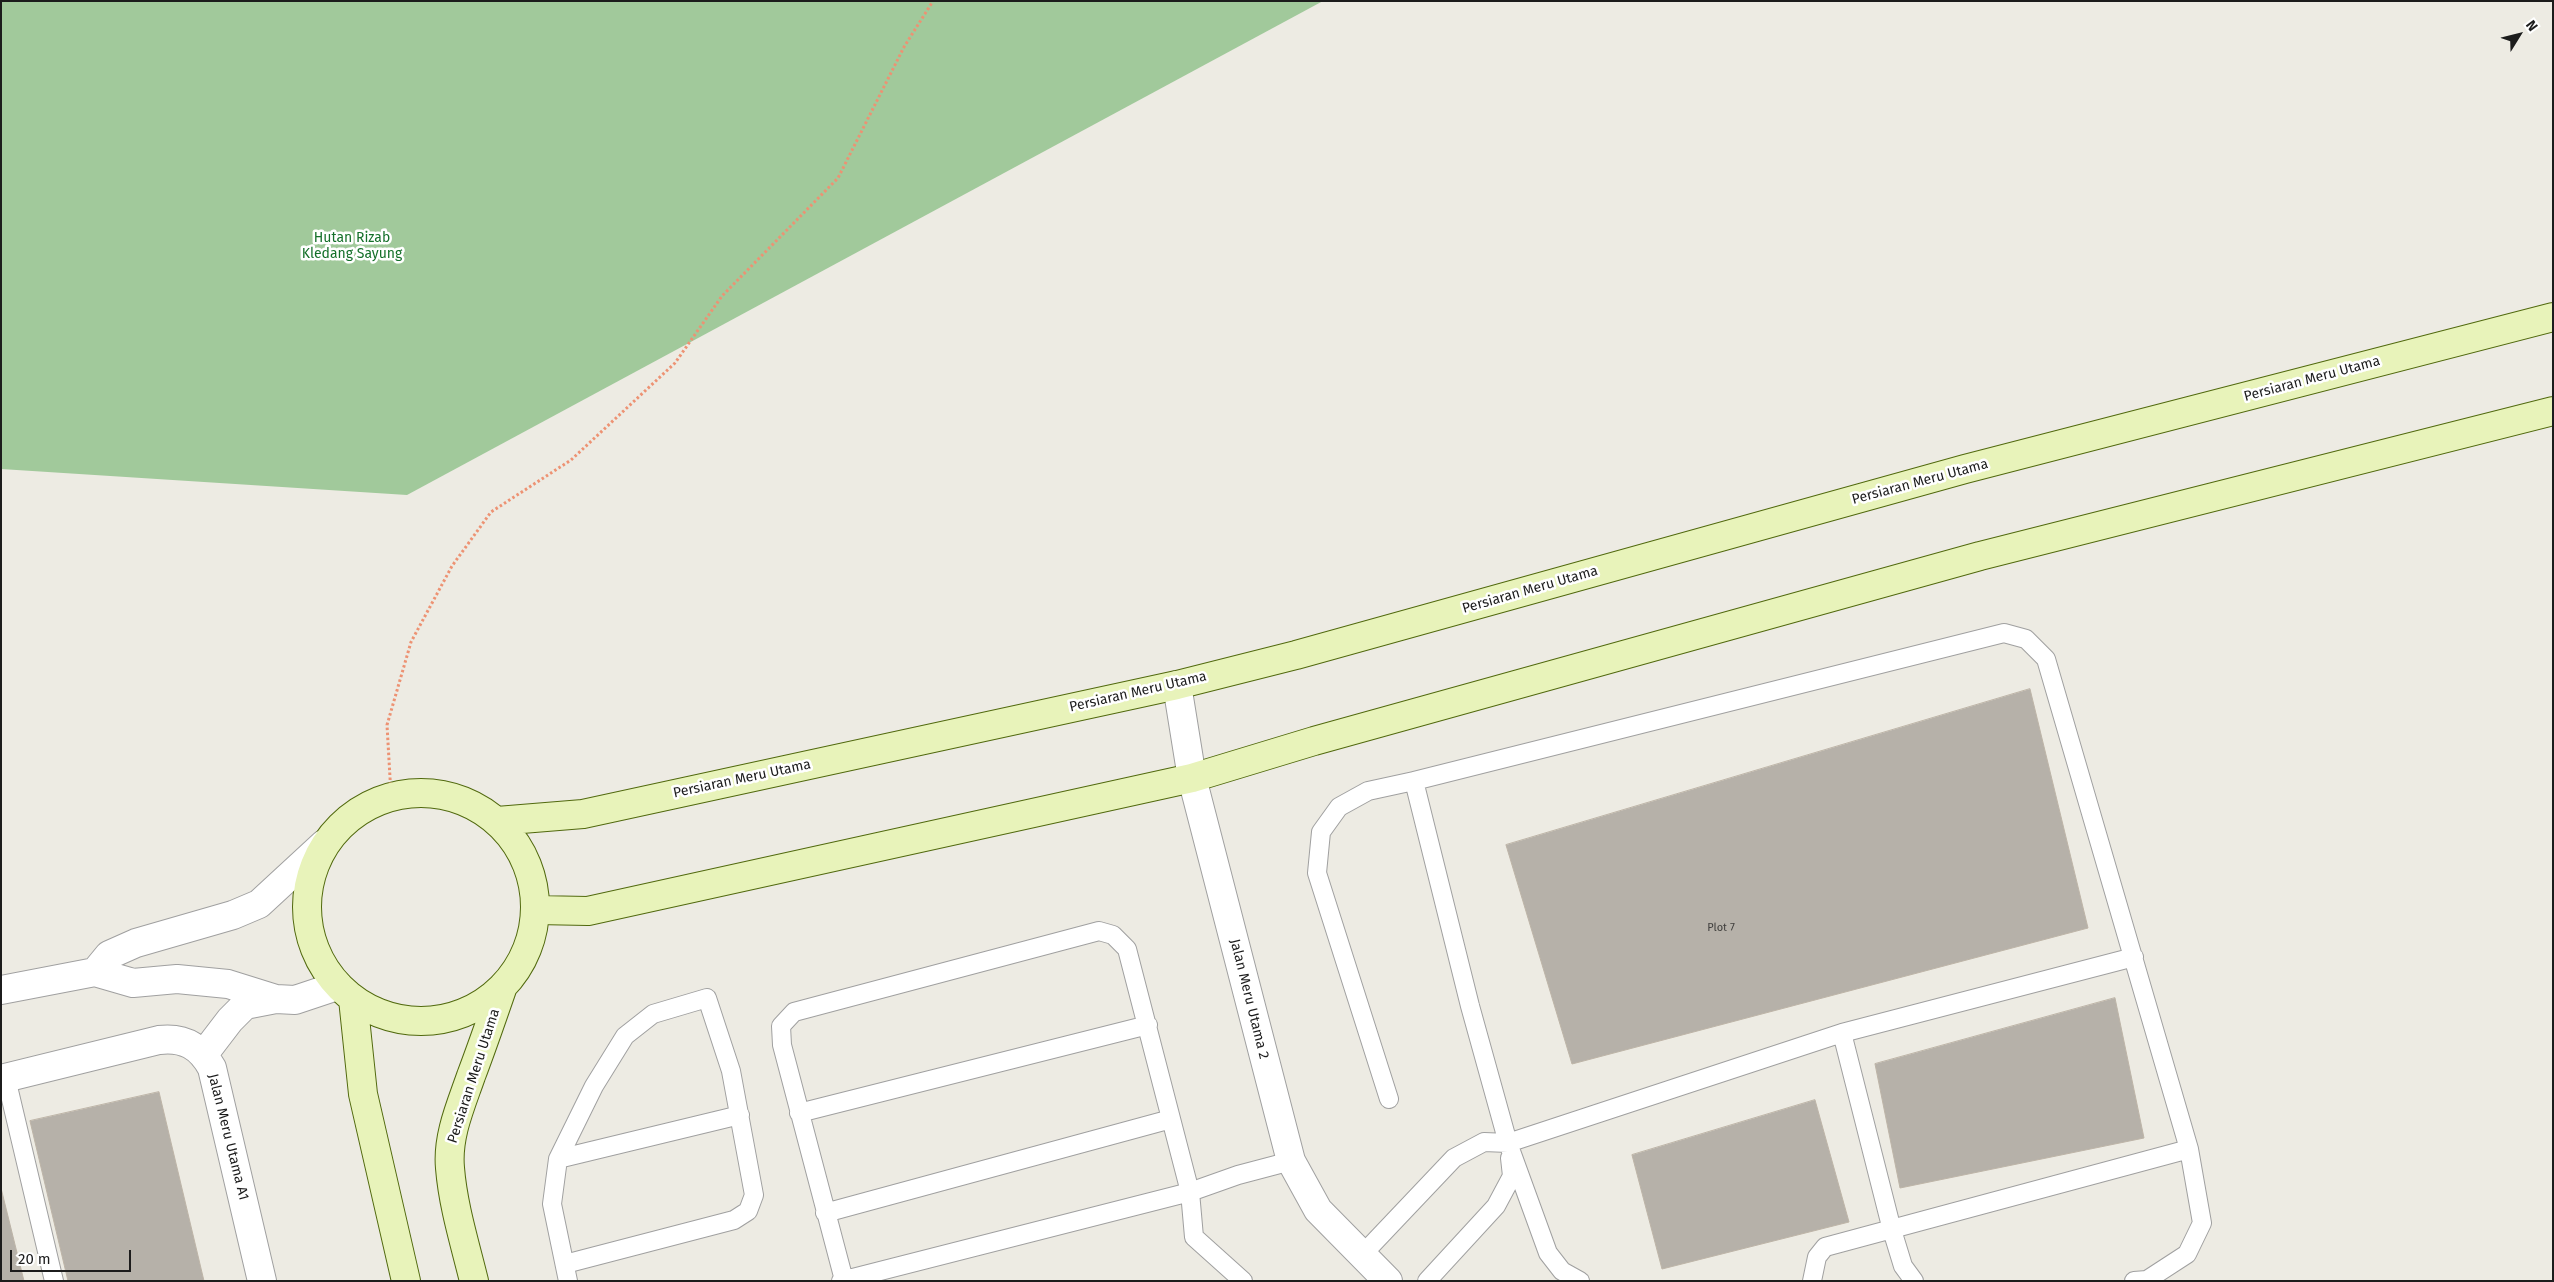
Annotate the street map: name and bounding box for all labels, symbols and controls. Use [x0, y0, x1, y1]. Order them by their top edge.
north arrow [2494, 10, 2544, 60]
text: N [2522, 17, 2541, 35]
park label: Hutan Rizab Kledang Sayung [302, 230, 402, 262]
street label: Persiaran Meru Utama [2242, 353, 2382, 405]
street label: Persiaran Meru Utama [1850, 456, 1990, 508]
street label: Persiaran Meru Utama [1460, 563, 1600, 617]
street label: Persiaran Meru Utama [1068, 668, 1208, 716]
street label: Persiaran Meru Utama [672, 756, 812, 802]
house number: Plot 7 [1707, 921, 1735, 935]
street label: Jalan Meru Utama 2 [1226, 937, 1272, 1061]
street label: Persiaran Meru Utama [444, 1007, 504, 1145]
street label: Jalan Meru Utama A1 [204, 1072, 252, 1202]
scale bar [12, 1240, 134, 1272]
text: 20 m [18, 1250, 51, 1268]

